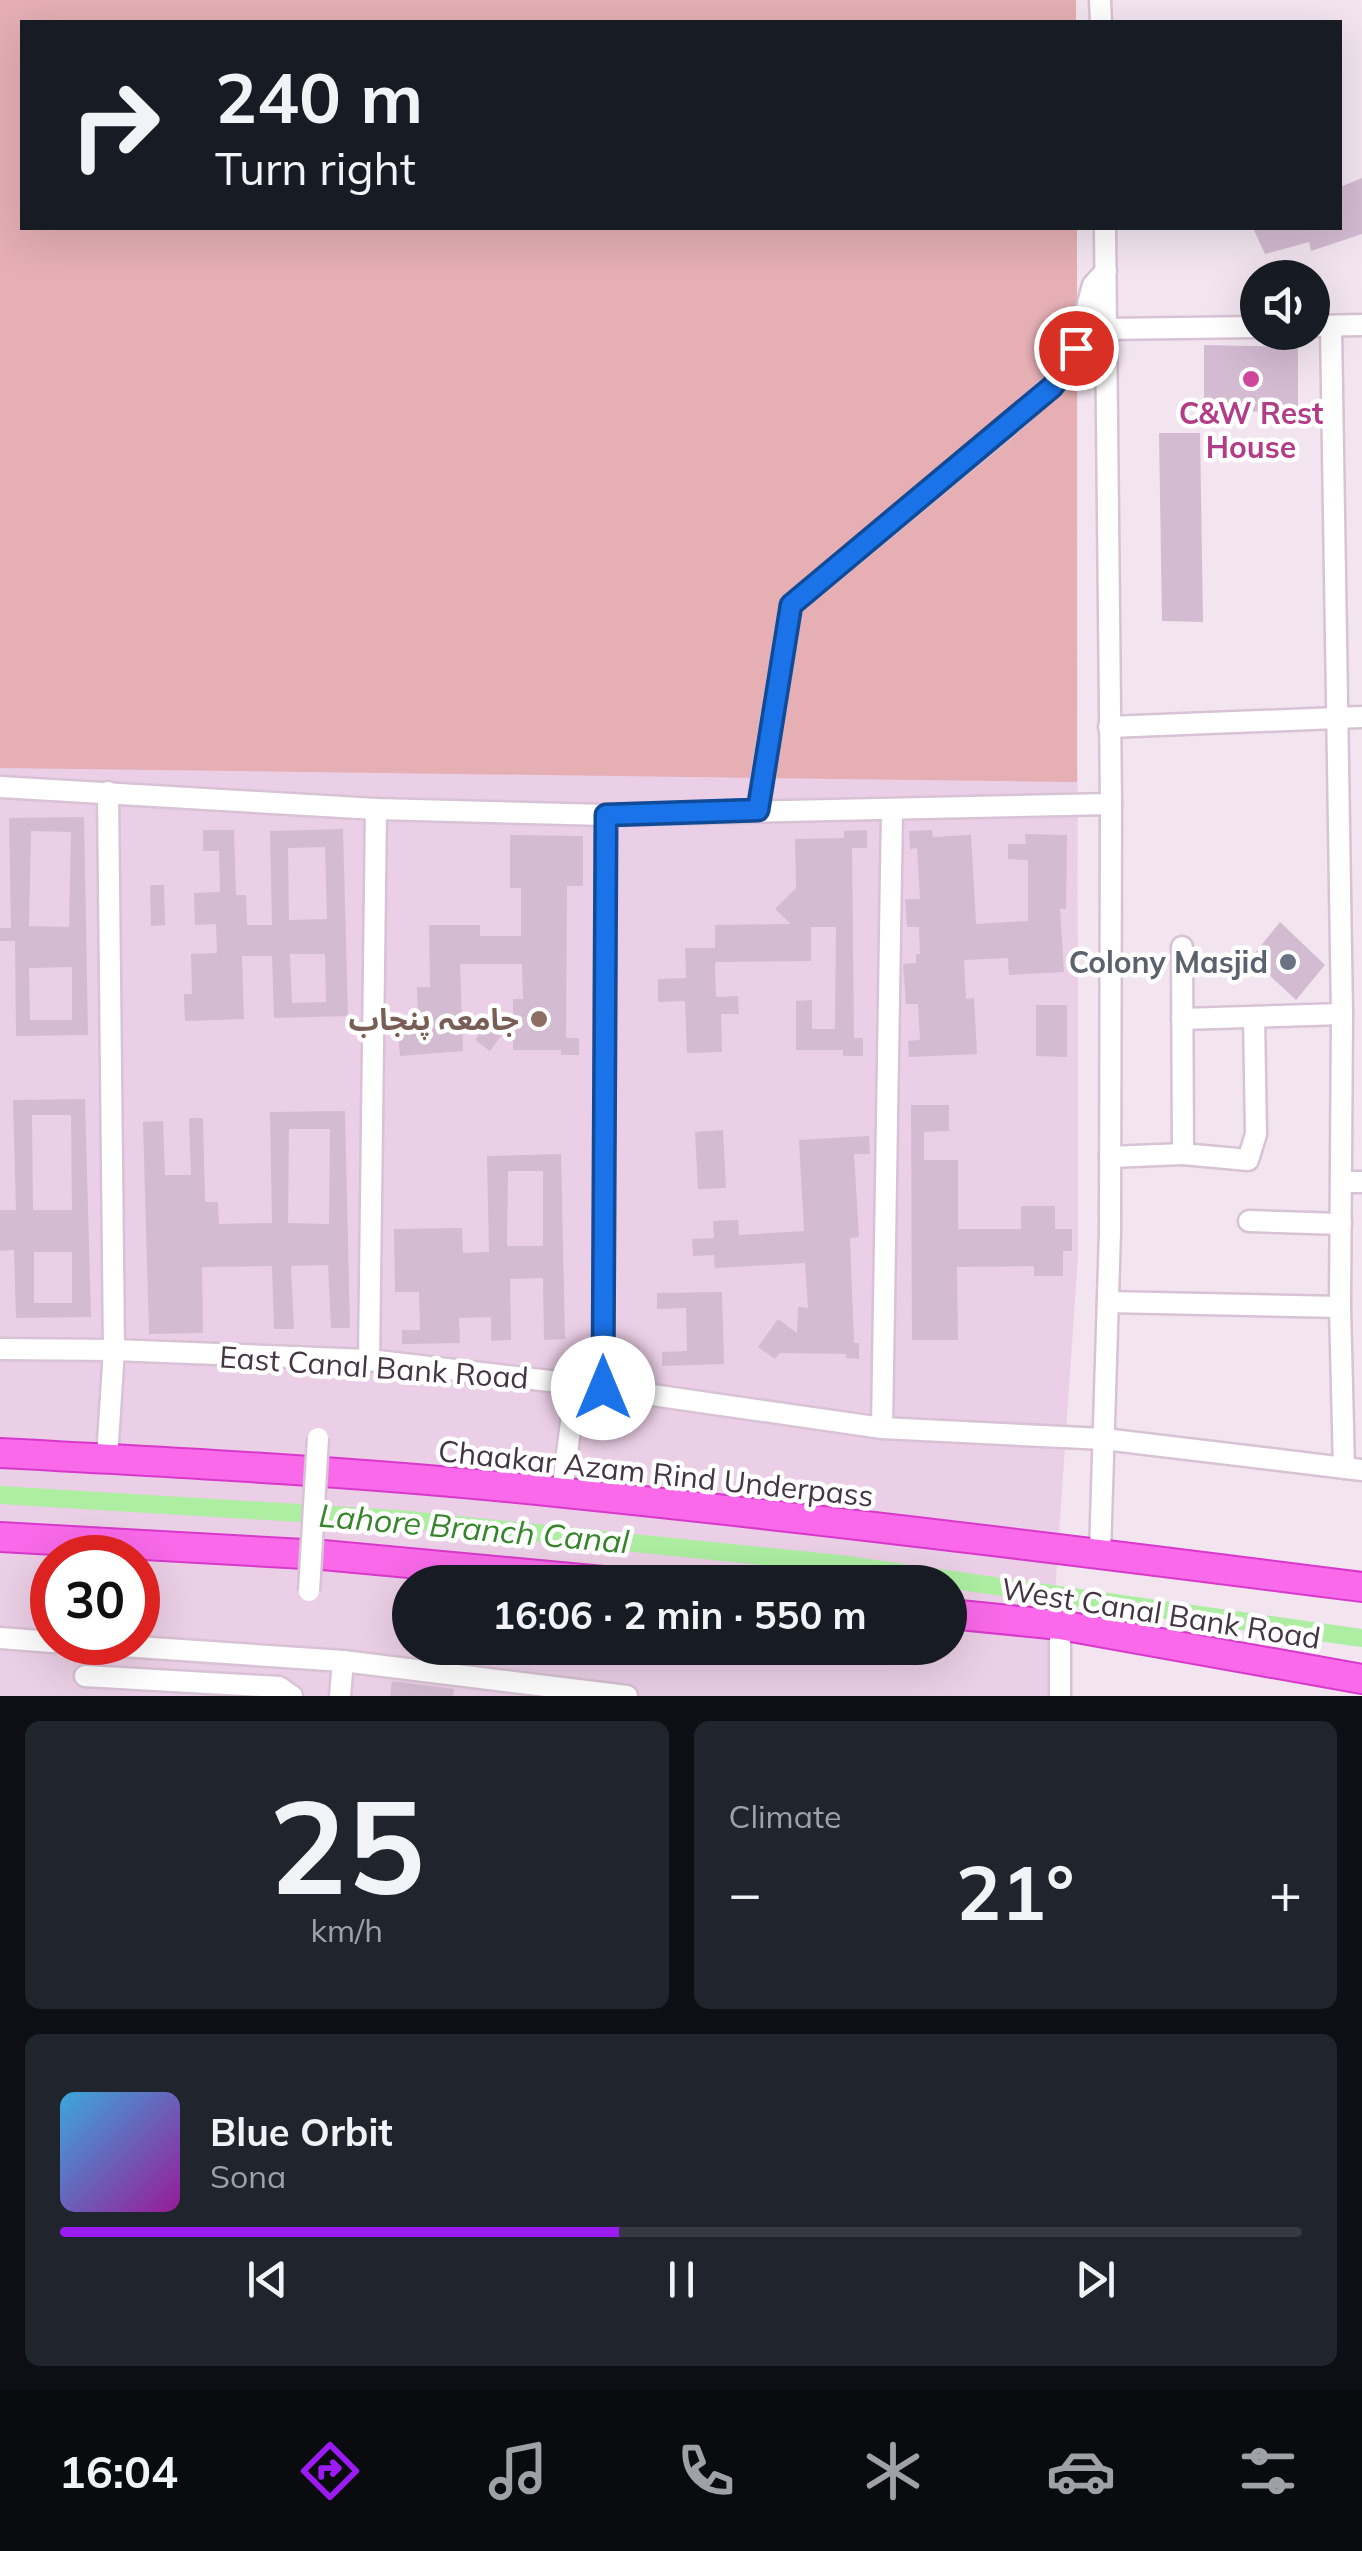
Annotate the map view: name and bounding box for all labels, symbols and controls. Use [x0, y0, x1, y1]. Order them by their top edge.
text: 240 m [215, 53, 423, 141]
icon: right [50, 60, 180, 190]
text: Turn right [215, 140, 416, 196]
map controls [1240, 260, 1330, 350]
button: sound [1240, 260, 1330, 350]
pin [1034, 306, 1119, 391]
icon: arrive [1049, 321, 1104, 376]
marker: C&W Rest House [1240, 368, 1262, 390]
place label: C&W Rest House [1179, 394, 1323, 466]
place label: Colony Masjid [1069, 943, 1268, 981]
marker: Colony Masjid [1277, 951, 1299, 973]
place label: جامعہ پنجاب [349, 1000, 519, 1040]
marker: جامعہ پنجاب [528, 1008, 550, 1030]
position arrow [551, 1336, 655, 1440]
street label: East Canal Bank Road [218, 1337, 530, 1397]
street label: Chaakar Azam Rind Underpass [436, 1431, 876, 1515]
water label: Lahore Branch Canal [317, 1495, 631, 1562]
speed limit sign: 30 [30, 1535, 160, 1665]
street label: West Canal Bank Road [999, 1569, 1323, 1657]
text: 16:06 · 2 min · 550 m [492, 1591, 867, 1639]
text: 25 [269, 1763, 425, 1927]
text: Climate [729, 1796, 841, 1836]
text: 21° [956, 1845, 1074, 1939]
text: − [729, 1858, 762, 1927]
text: + [1269, 1858, 1302, 1927]
text: km/h [311, 1910, 383, 1950]
text: Blue Orbit [210, 2108, 393, 2156]
text: Sona [210, 2156, 286, 2196]
icon: previous [240, 2252, 295, 2307]
icon: pause [654, 2252, 709, 2307]
icon: next [1068, 2252, 1123, 2307]
icon: directions [295, 2436, 365, 2506]
icon: music [483, 2436, 553, 2506]
icon: phone [671, 2436, 741, 2506]
icon: climate [858, 2436, 928, 2506]
icon: car [1046, 2436, 1116, 2506]
icon: filters [1233, 2436, 1303, 2506]
text: 16:04 [59, 2443, 178, 2499]

